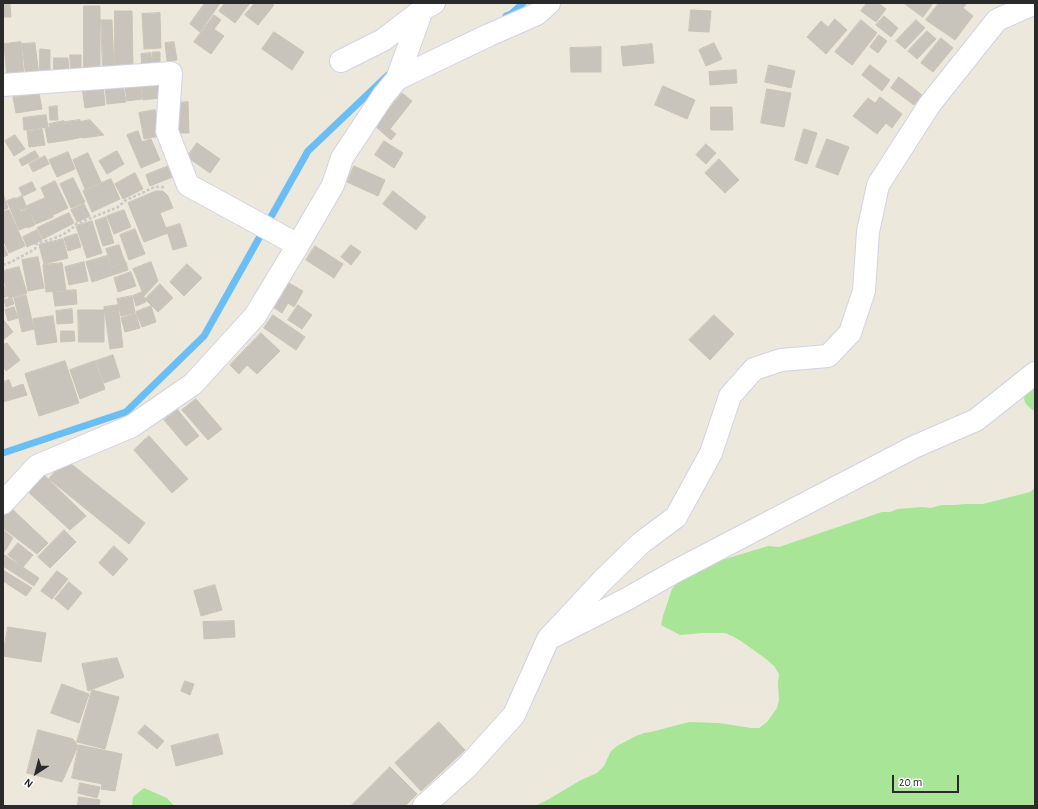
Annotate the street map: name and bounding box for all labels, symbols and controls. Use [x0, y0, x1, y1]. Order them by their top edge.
north arrow [16, 753, 56, 793]
scale bar [894, 767, 961, 793]
text: N [22, 776, 35, 790]
text: 20 m [899, 776, 922, 788]

